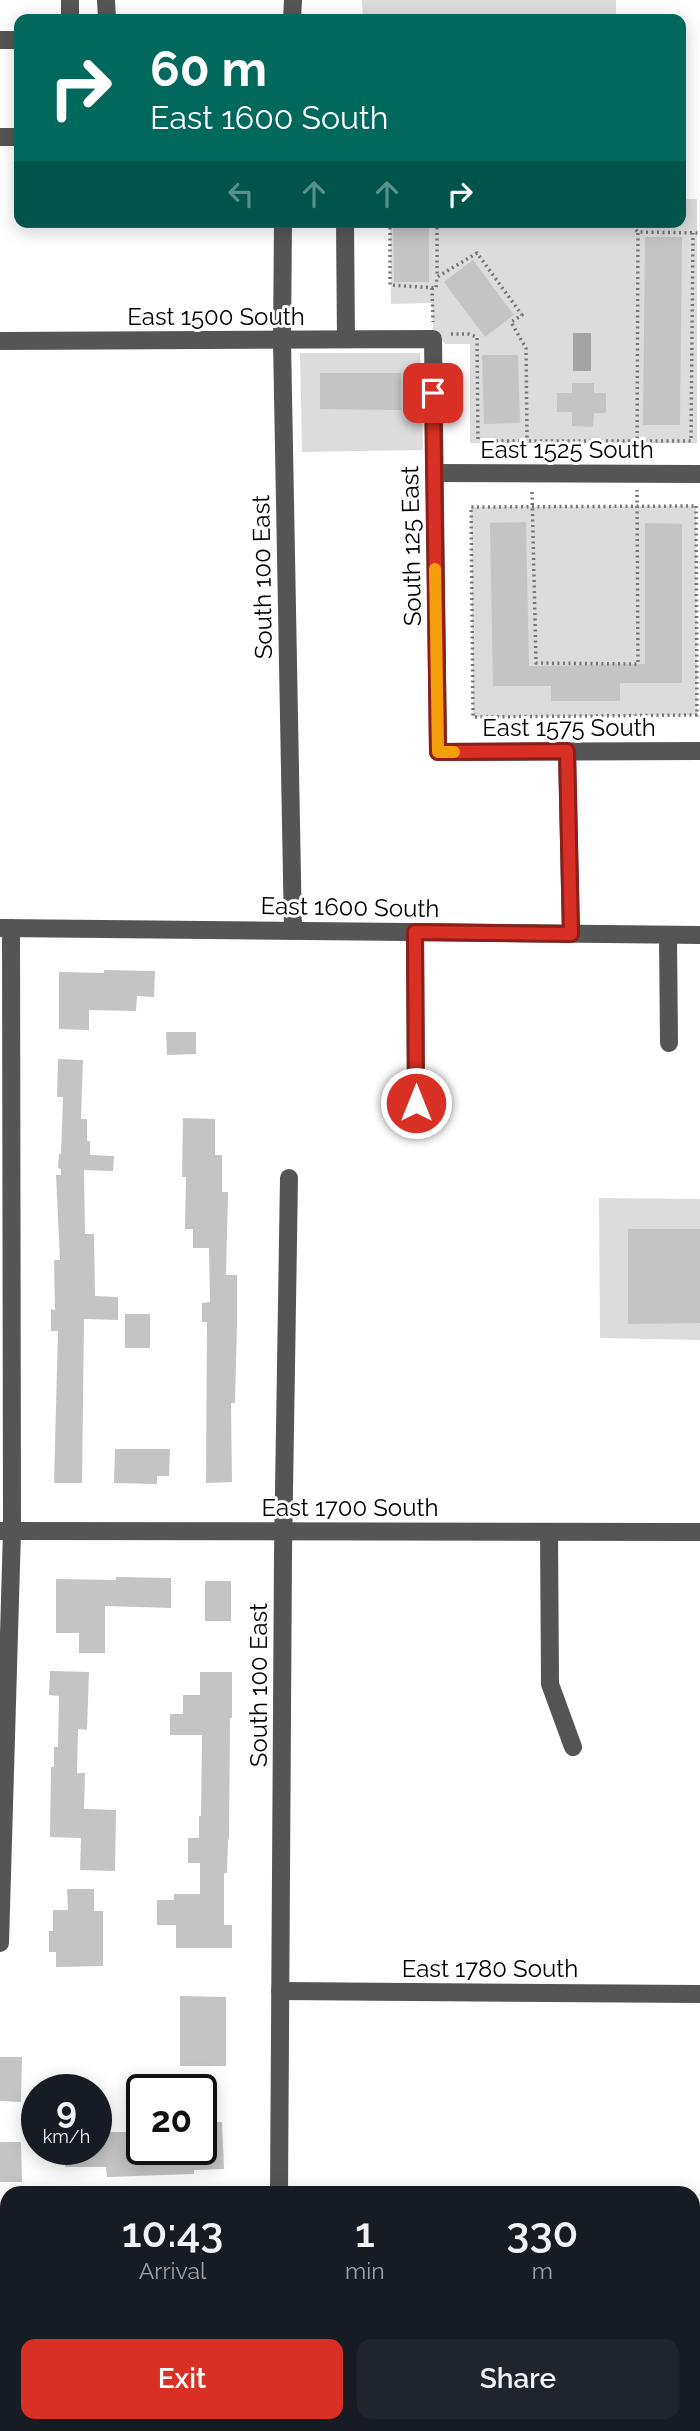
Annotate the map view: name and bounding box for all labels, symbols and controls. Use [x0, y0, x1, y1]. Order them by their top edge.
text: 60 m [150, 40, 267, 97]
icon: right [35, 42, 126, 133]
text: East 1600 South [150, 99, 388, 136]
icon: left [222, 175, 260, 213]
icon: ahead [295, 175, 333, 213]
icon: ahead [368, 175, 406, 213]
icon: right [441, 175, 479, 213]
street label: East 1500 South [127, 302, 305, 331]
pin [403, 363, 463, 423]
icon: arrive [414, 374, 452, 412]
street label: East 1525 South [480, 435, 654, 464]
street label: South 125 East [395, 466, 427, 626]
street label: South 100 East [246, 495, 278, 659]
street label: East 1575 South [482, 713, 656, 742]
street label: East 1600 South [260, 891, 440, 923]
position arrow [379, 1066, 453, 1140]
street label: East 1700 South [262, 1493, 438, 1522]
street label: South 100 East [244, 1603, 273, 1767]
street label: East 1780 South [402, 1954, 578, 1983]
speed limit sign: 20 [126, 2074, 217, 2165]
text: 9 [56, 2090, 77, 2131]
text: km/h [43, 2126, 90, 2147]
text: 10:43 [122, 2208, 223, 2257]
text: 1 [355, 2208, 375, 2257]
text: 330 [506, 2208, 578, 2257]
text: Arrival [139, 2257, 206, 2284]
text: min [345, 2257, 385, 2284]
text: m [532, 2257, 553, 2284]
button: Exit [21, 2339, 343, 2419]
button: Share [357, 2339, 679, 2419]

